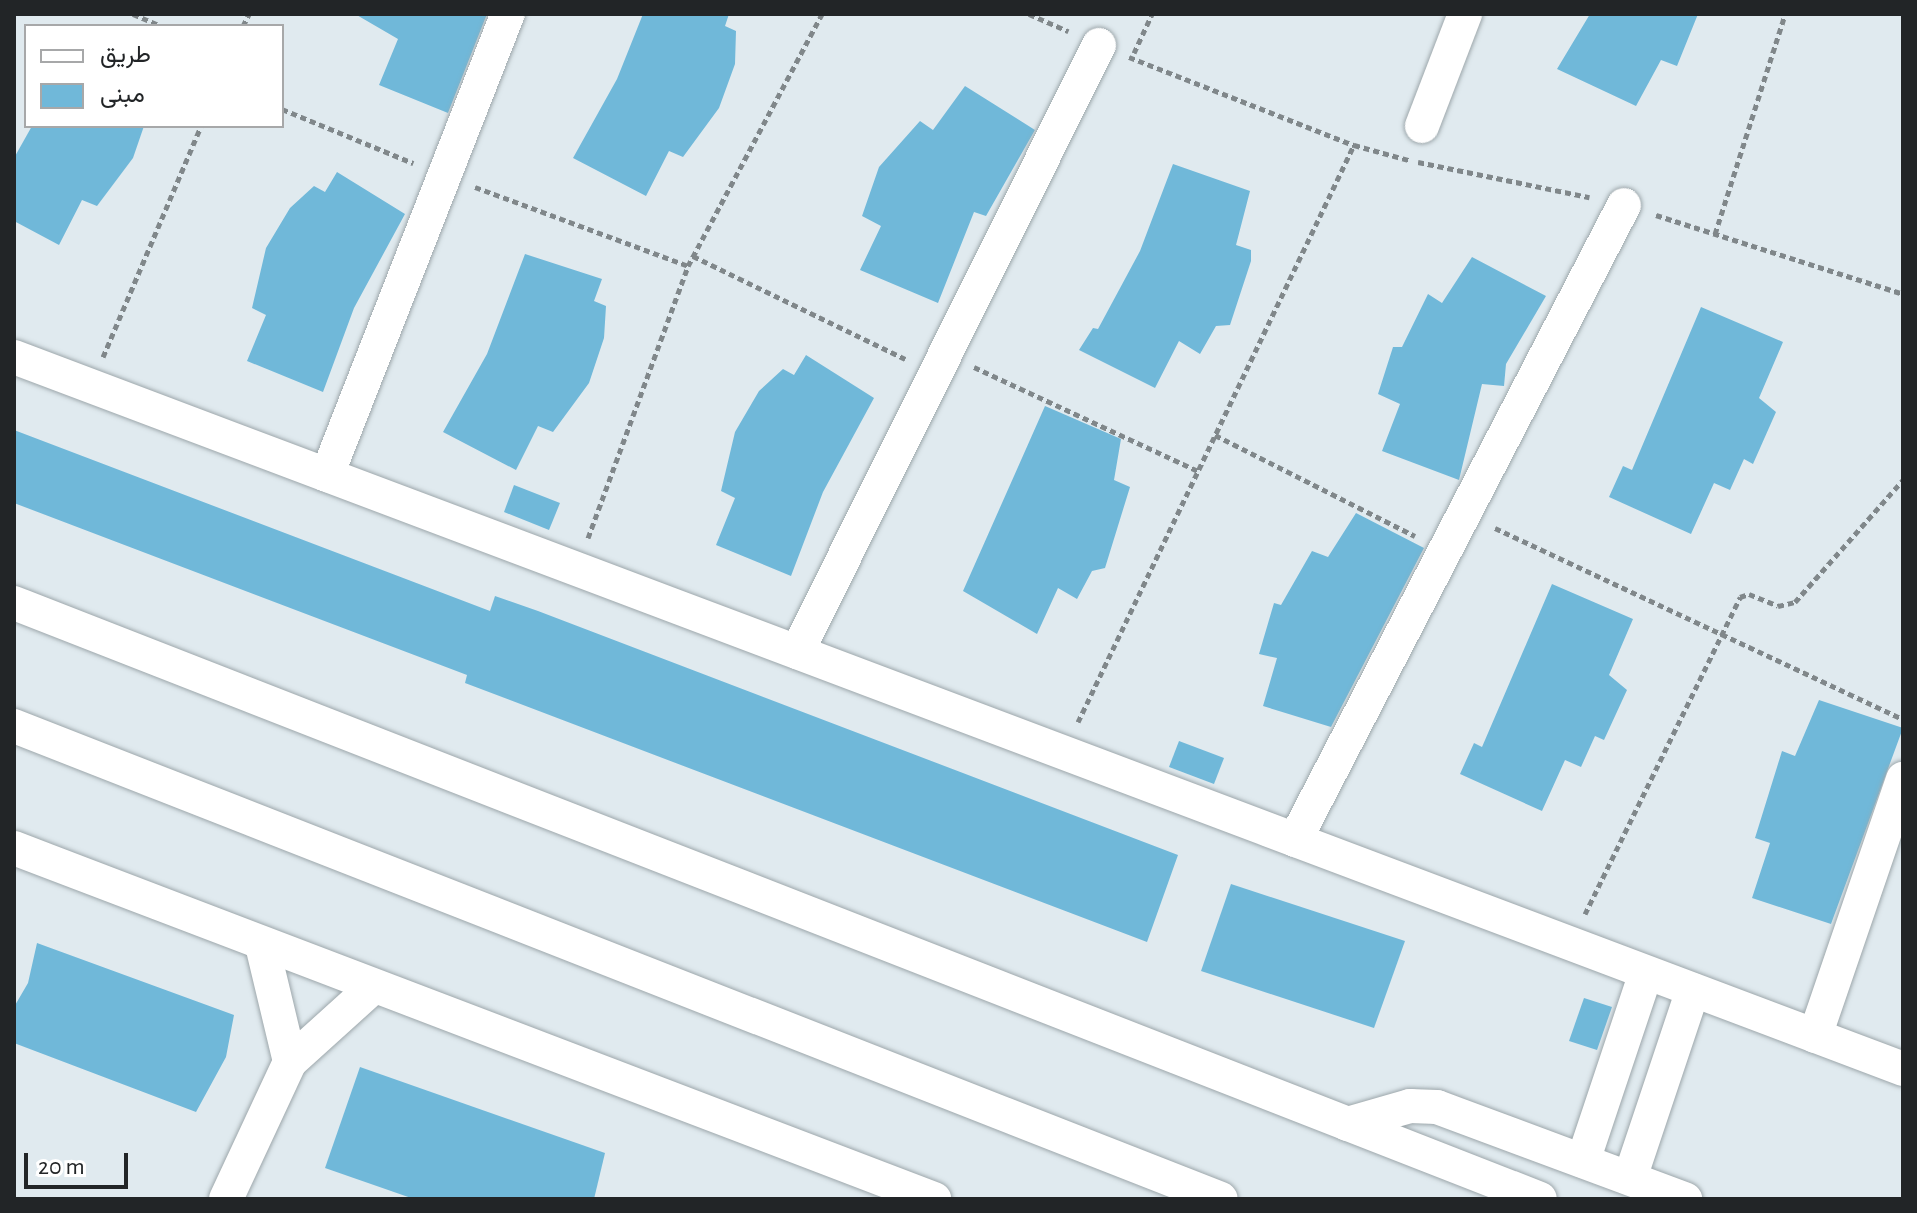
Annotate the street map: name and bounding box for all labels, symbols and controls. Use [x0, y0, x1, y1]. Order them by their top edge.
legend [24, 24, 284, 128]
text: طريق [100, 43, 151, 67]
text: مبنى [100, 83, 145, 107]
scale bar [28, 1137, 132, 1187]
text: 20 m [38, 1155, 85, 1179]

